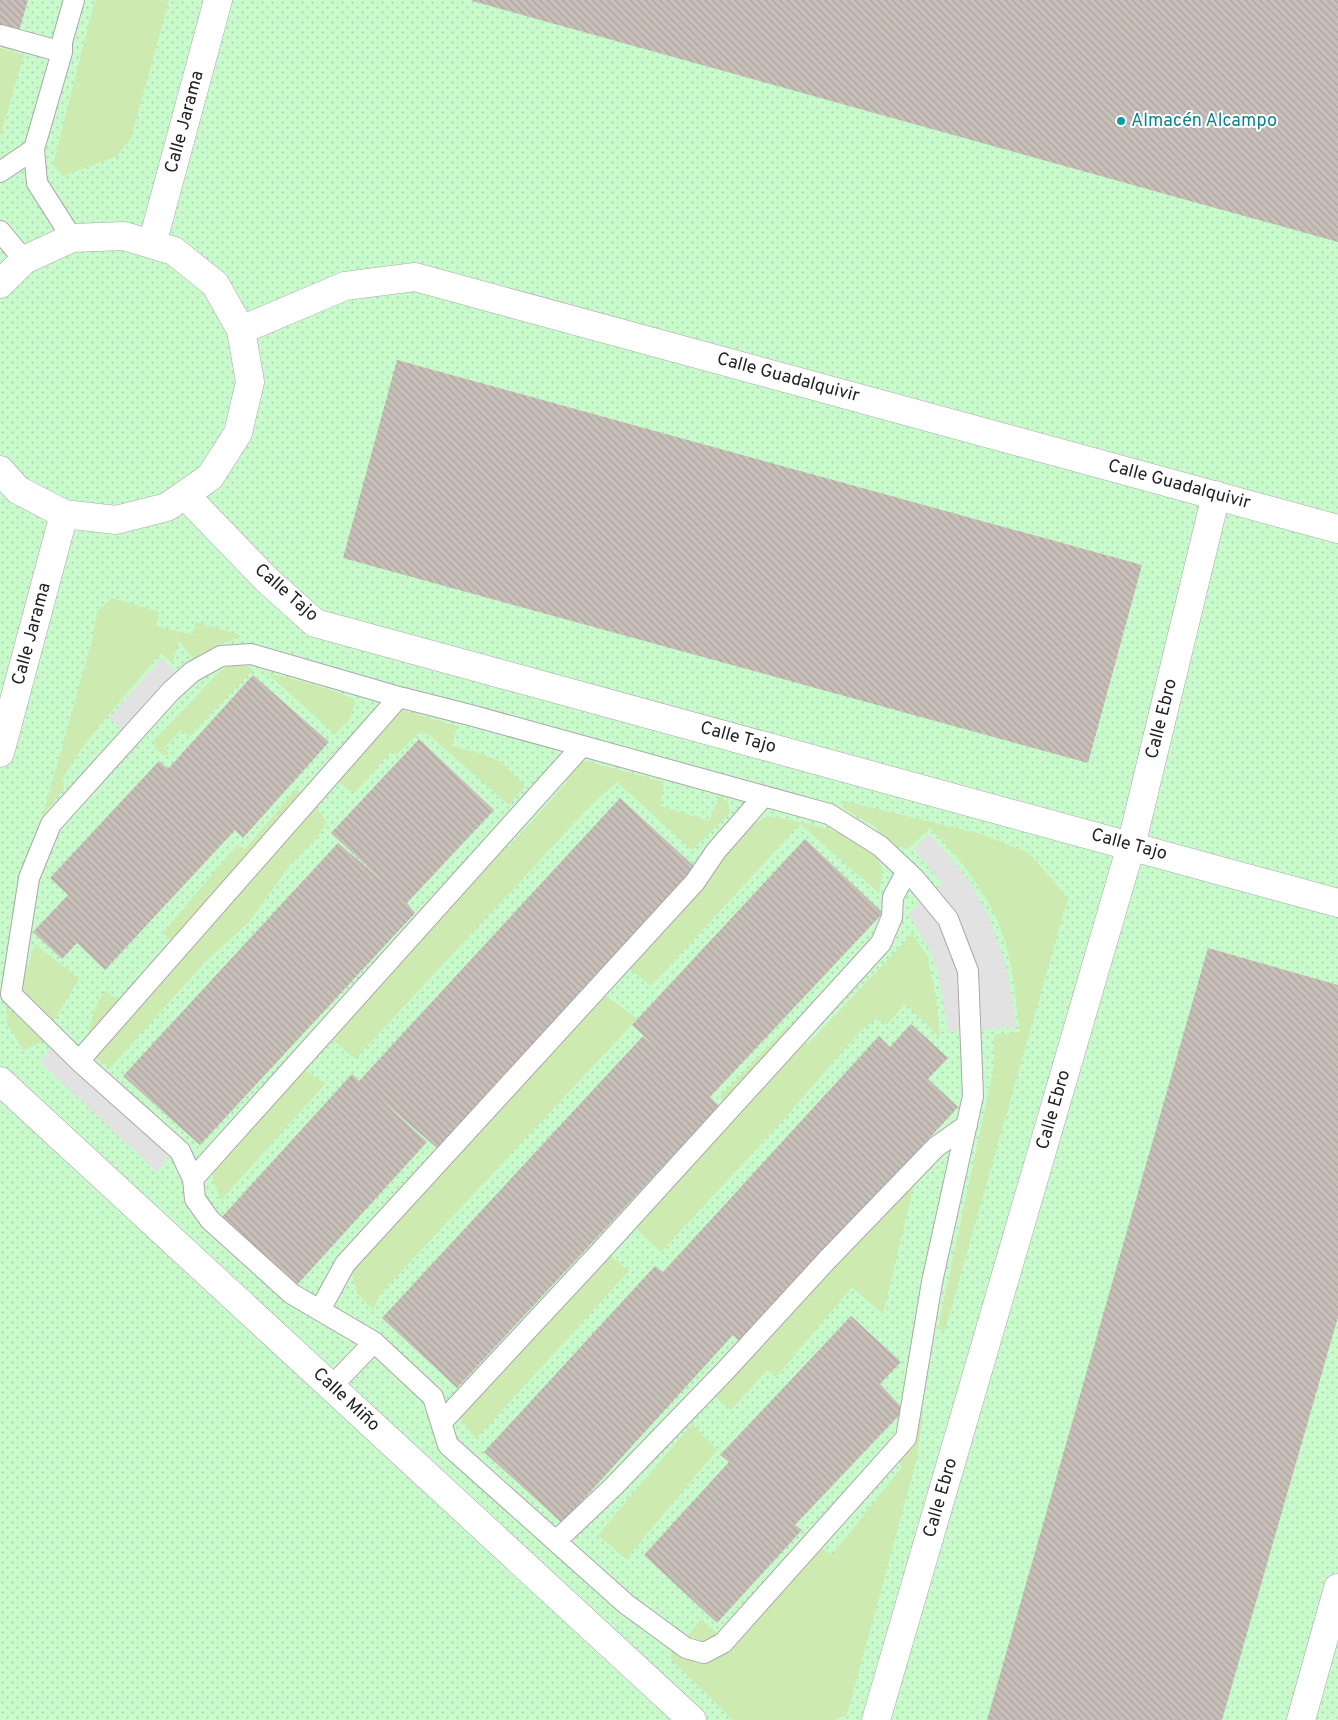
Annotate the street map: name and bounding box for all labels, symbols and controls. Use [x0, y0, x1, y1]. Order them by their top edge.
street label: Calle Jarama [160, 68, 210, 176]
place label: Almacén Alcampo [1131, 110, 1277, 133]
marker: Almacén Alcampo [1115, 115, 1127, 127]
street label: Calle Guadalquivir [714, 348, 862, 408]
street label: Calle Guadalquivir [1105, 455, 1253, 515]
street label: Calle Tajo [249, 559, 323, 627]
street label: Calle Jarama [7, 580, 57, 688]
street label: Calle Ebro [1141, 676, 1183, 762]
street label: Calle Tajo [697, 717, 779, 759]
street label: Calle Tajo [1088, 824, 1170, 866]
street label: Calle Ebro [1032, 1067, 1076, 1153]
street label: Calle Miño [308, 1363, 384, 1437]
street label: Calle Ebro [919, 1455, 963, 1541]

